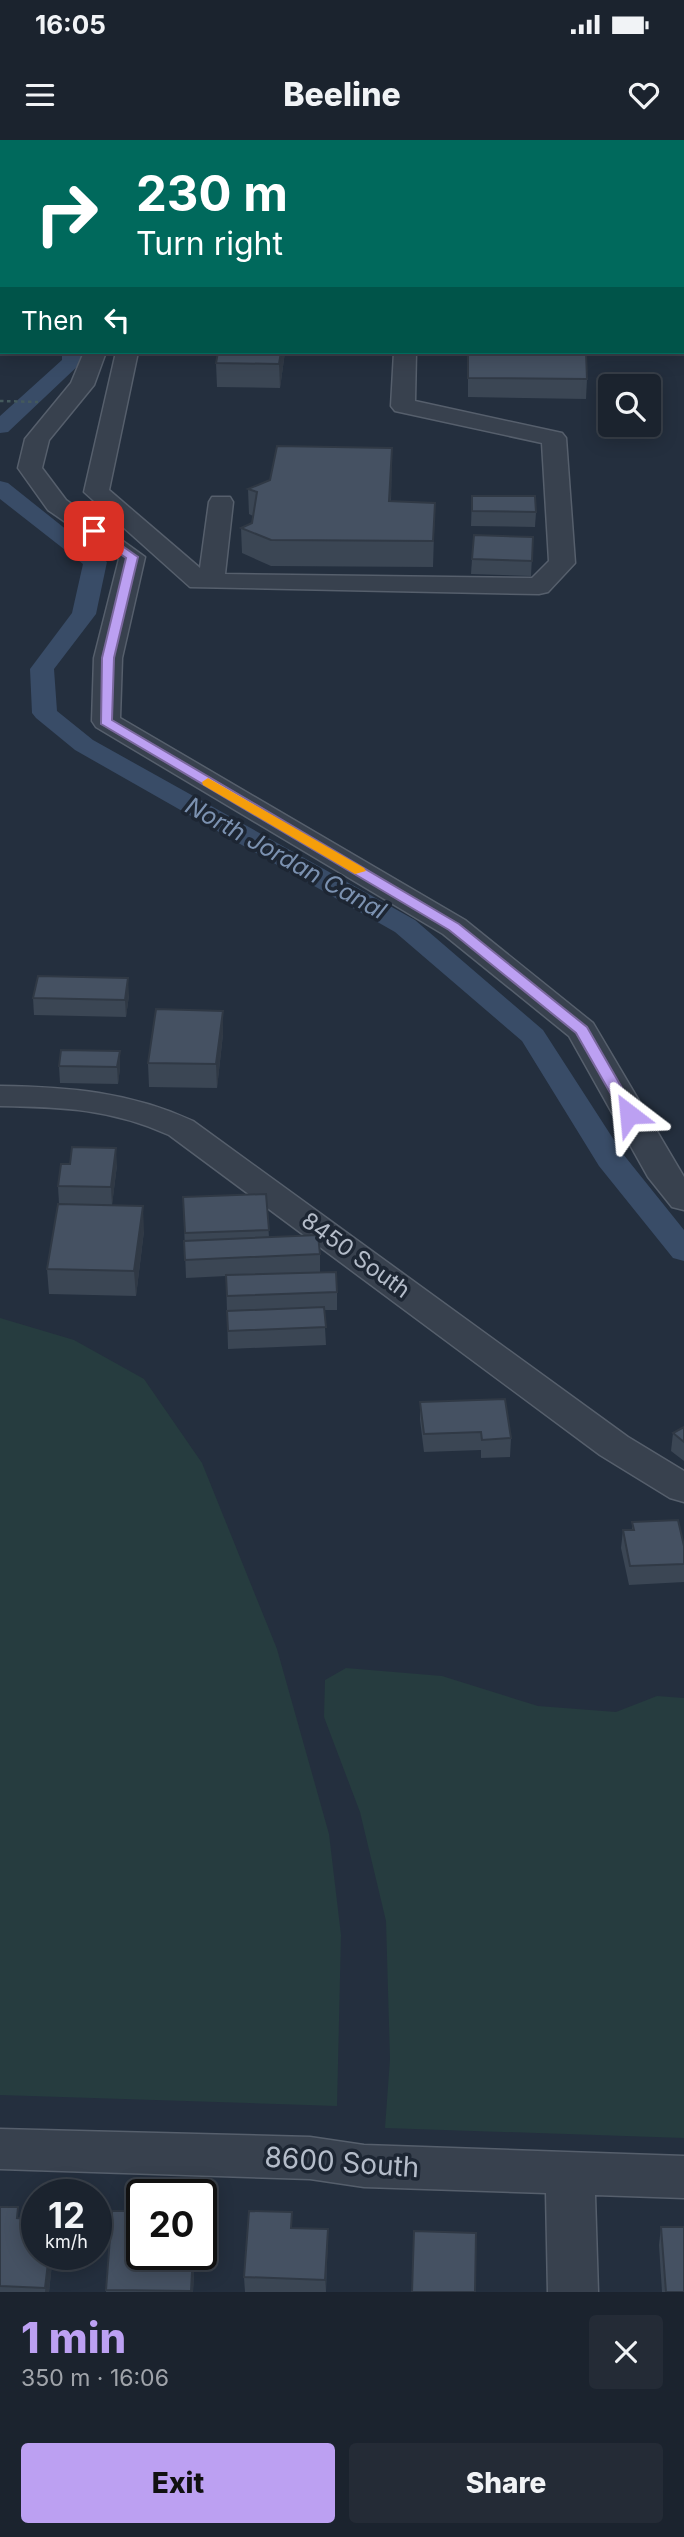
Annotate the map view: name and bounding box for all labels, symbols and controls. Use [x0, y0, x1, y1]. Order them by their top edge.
text: 16:05 [35, 9, 106, 40]
text: Beeline [283, 75, 401, 114]
icon: menu [21, 76, 59, 114]
icon: heart [625, 76, 663, 114]
text: 230 m [136, 164, 288, 223]
icon: right [21, 168, 112, 259]
text: Turn right [136, 224, 283, 263]
icon: left [98, 301, 136, 339]
text: Then [21, 305, 84, 336]
map controls [598, 374, 661, 437]
button: search [598, 374, 661, 437]
pin [64, 501, 124, 561]
icon: arrive [75, 512, 113, 550]
water label: North Jordan Canal [181, 791, 392, 925]
position arrow [592, 1077, 666, 1151]
street label: 8450 South [296, 1206, 416, 1304]
street label: 8600 South [264, 2140, 420, 2184]
speed limit sign: 20 [126, 2179, 217, 2270]
text: 12 [48, 2194, 85, 2236]
text: km/h [45, 2231, 88, 2252]
text: 1 min [21, 2312, 126, 2363]
button: close [589, 2315, 663, 2389]
text: 350 m · 16:06 [21, 2364, 169, 2392]
button: Exit [21, 2443, 335, 2523]
button: Share [349, 2443, 663, 2523]

